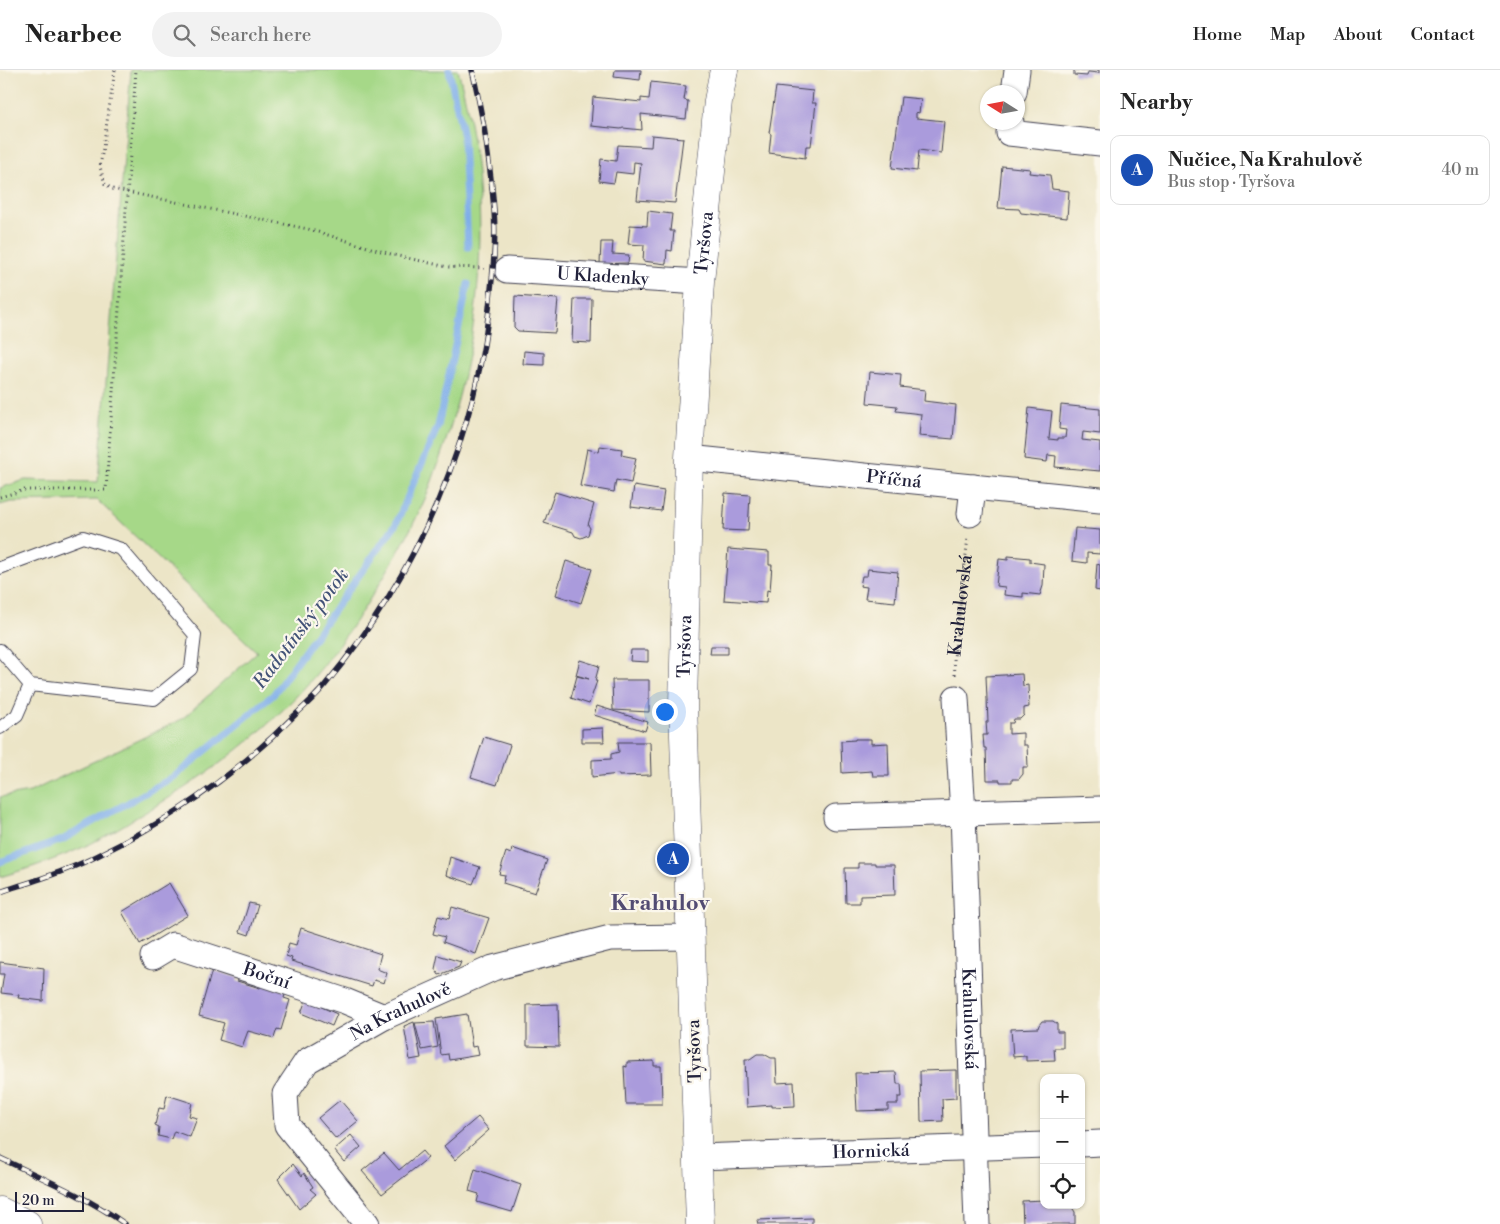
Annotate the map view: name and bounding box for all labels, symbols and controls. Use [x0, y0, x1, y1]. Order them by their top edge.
search box [152, 12, 502, 57]
text: Nearbee [25, 20, 122, 50]
icon: search [170, 21, 198, 49]
text: Search here [210, 23, 311, 47]
text: Home [1193, 23, 1242, 46]
text: Map [1270, 23, 1306, 46]
text: About [1334, 23, 1383, 46]
text: Contact [1411, 23, 1475, 46]
north arrow [980, 85, 1025, 130]
text: Nearby [1120, 90, 1193, 116]
text: Nučice, Na Krahulově [1168, 148, 1362, 172]
text: A [1131, 160, 1143, 180]
text: 40 m [1442, 160, 1479, 180]
text: Bus stop · Tyršova [1168, 172, 1295, 192]
street label: Tyršova [690, 209, 719, 276]
street label: U Kladenky [556, 262, 650, 291]
street label: Příčná [865, 465, 923, 494]
street label: Krahulovská [943, 553, 978, 657]
water label: Radotínský potok [247, 564, 354, 694]
street label: Tyršova [673, 613, 697, 678]
your location [652, 699, 678, 725]
pin: A [657, 840, 689, 878]
district label: Krahulov [611, 890, 710, 917]
street label: Boční [239, 957, 294, 995]
street label: Krahulovská [956, 967, 983, 1071]
street label: Na Krahulově [346, 977, 455, 1046]
street label: Tyršova [682, 1018, 707, 1083]
map controls [1040, 1074, 1085, 1209]
button: + [1040, 1074, 1085, 1119]
button: − [1040, 1119, 1085, 1164]
street label: Hornická [832, 1139, 911, 1164]
button: locate [1040, 1164, 1085, 1209]
scale bar [15, 1189, 84, 1212]
text: 20 m [22, 1192, 54, 1210]

